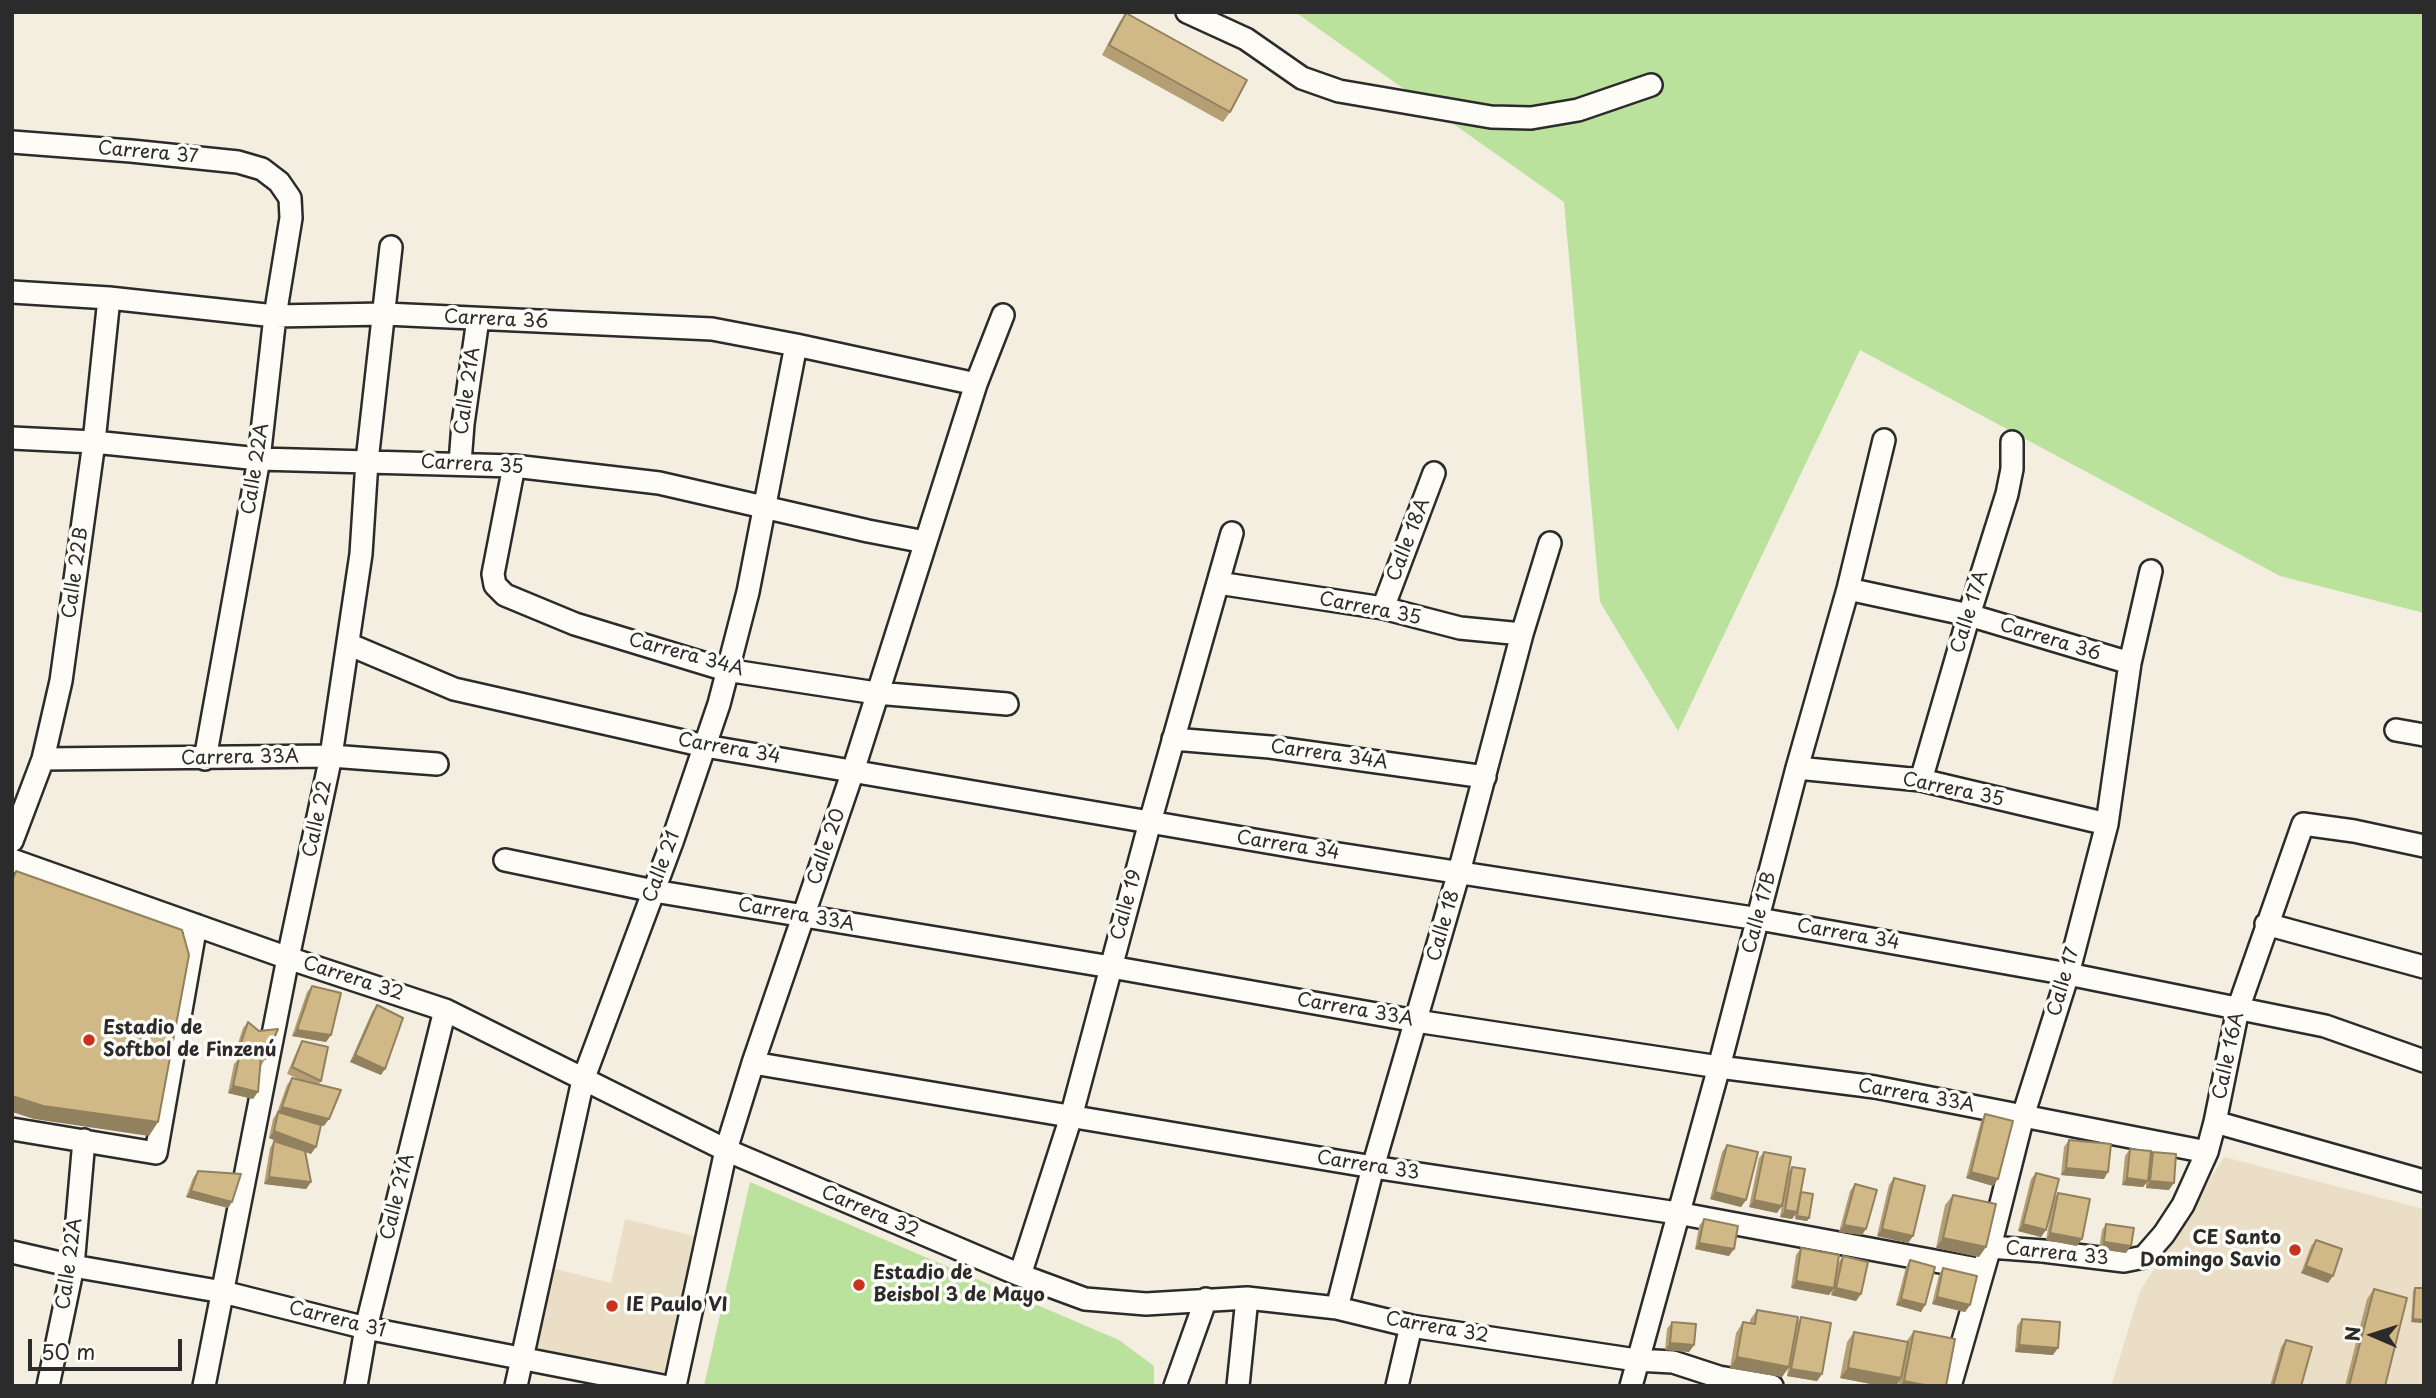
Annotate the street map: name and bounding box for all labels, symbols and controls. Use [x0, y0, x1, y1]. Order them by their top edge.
street label: Carrera 37 [97, 137, 199, 169]
street label: Carrera 36 [443, 306, 549, 334]
street label: Calle 21A [451, 346, 485, 436]
street label: Calle 22A [237, 422, 275, 516]
street label: Carrera 35 [420, 451, 524, 479]
street label: Calle 18A [1383, 495, 1435, 585]
street label: Calle 22B [58, 526, 94, 620]
street label: Calle 17A [1947, 568, 1993, 656]
street label: Carrera 35 [1317, 588, 1423, 630]
street label: Carrera 36 [1997, 614, 2103, 666]
street label: Carrera 34A [626, 629, 746, 681]
street label: Carrera 34 [676, 729, 782, 769]
street label: Carrera 34A [1269, 735, 1389, 775]
street label: Carrera 33A [181, 746, 299, 770]
street label: Carrera 35 [1900, 768, 2006, 812]
street label: Calle 22 [299, 778, 337, 860]
street label: Calle 20 [803, 806, 851, 888]
street label: Carrera 34 [1235, 827, 1341, 865]
street label: Calle 21 [639, 828, 685, 906]
street label: Calle 19 [1107, 867, 1147, 943]
street label: Calle 17B [1738, 870, 1782, 956]
street label: Calle 18 [1423, 888, 1465, 964]
street label: Carrera 33A [736, 894, 856, 936]
street label: Carrera 34 [1795, 915, 1901, 955]
street label: Calle 17 [2043, 945, 2085, 1019]
street label: Carrera 32 [300, 952, 406, 1006]
street label: Carrera 33A [1295, 989, 1415, 1031]
street label: Calle 16A [2209, 1010, 2249, 1102]
place label: Estadio de Softbol de Finzenú [103, 1018, 277, 1062]
marker: Estadio de Softbol de Finzenú [81, 1032, 97, 1048]
street label: Carrera 33A [1856, 1075, 1976, 1117]
street label: Carrera 33 [1315, 1147, 1421, 1185]
street label: Calle 21A [376, 1151, 420, 1243]
street label: Carrera 32 [818, 1181, 922, 1243]
street label: Calle 22A [52, 1217, 88, 1311]
place label: CE Santo Domingo Savio [2140, 1228, 2281, 1272]
street label: Carrera 33 [2004, 1237, 2110, 1271]
marker: CE Santo Domingo Savio [2287, 1242, 2303, 1258]
place label: Estadio de Beisbol 3 de Mayo [873, 1263, 1045, 1307]
marker: Estadio de Beisbol 3 de Mayo [851, 1277, 867, 1293]
place label: IE Paulo VI [626, 1295, 728, 1317]
street label: Carrera 31 [286, 1297, 388, 1343]
marker: IE Paulo VI [604, 1298, 620, 1314]
north arrow [2338, 1300, 2408, 1370]
street label: Carrera 32 [1384, 1308, 1490, 1348]
scale bar [32, 1324, 186, 1368]
text: N [2338, 1326, 2366, 1342]
text: 50 m [41, 1335, 95, 1367]

